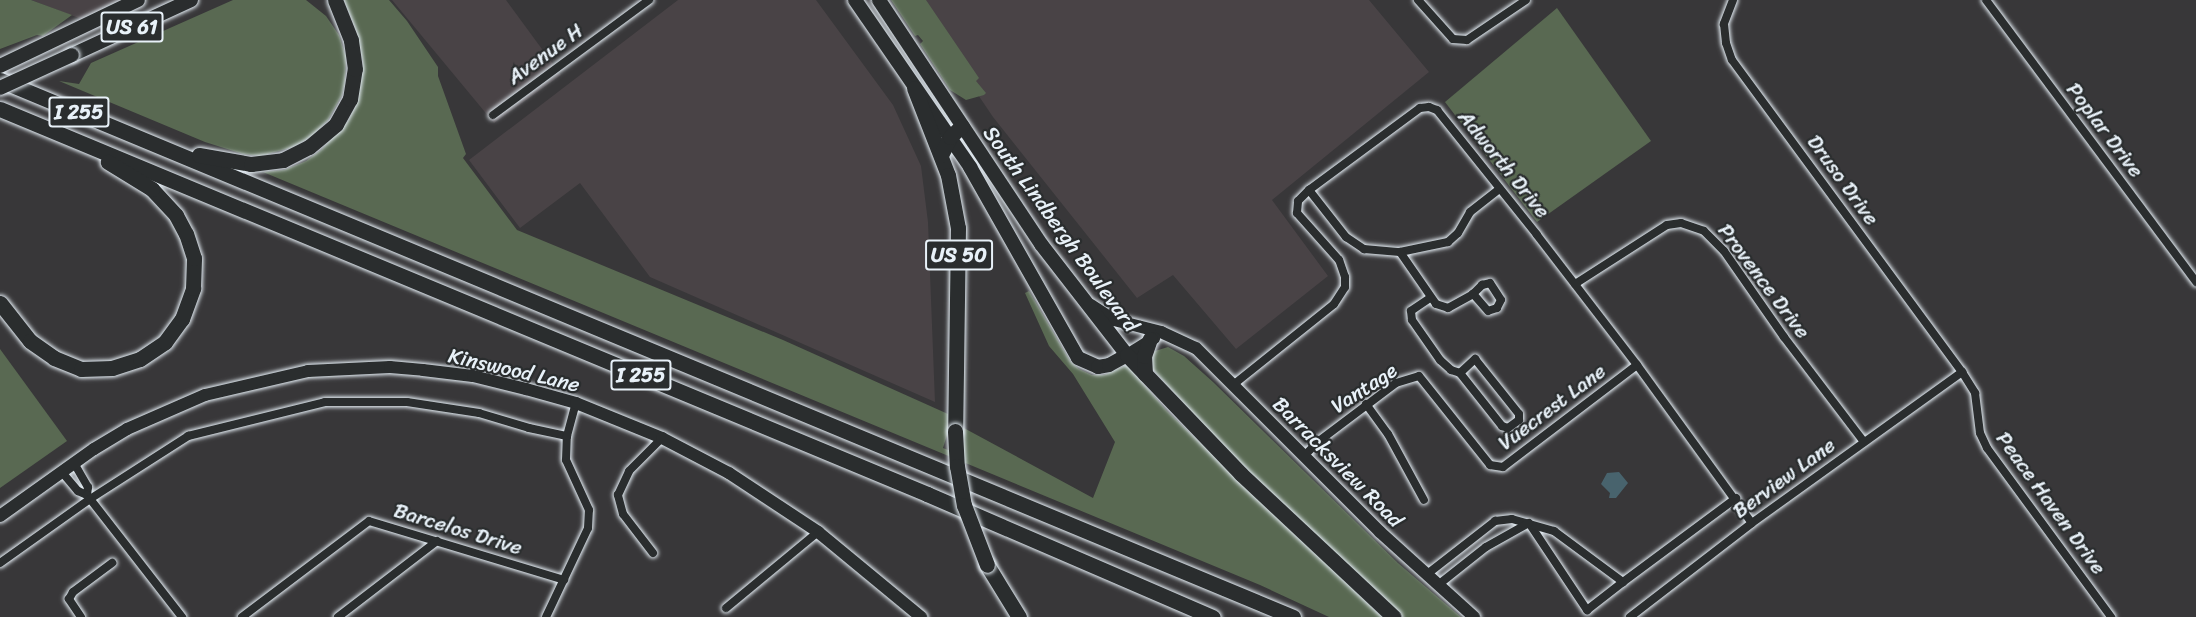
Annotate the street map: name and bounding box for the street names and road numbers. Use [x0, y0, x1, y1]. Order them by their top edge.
road number: US 61 [100, 10, 164, 44]
street label: Avenue H [502, 18, 588, 90]
street label: Poplar Drive [2061, 77, 2149, 183]
road number: I 255 [48, 95, 110, 129]
street label: Adworth Drive [1453, 105, 1555, 223]
street label: South Lindbergh Boulevard [978, 121, 1144, 337]
street label: Druso Drive [1802, 130, 1884, 230]
street label: Provence Drive [1713, 218, 1815, 344]
road number: US 50 [924, 238, 994, 272]
street label: Kinswood Lane [446, 343, 582, 397]
street label: Vantage [1326, 357, 1402, 419]
road number: I 255 [610, 358, 672, 392]
street label: Vuecrest Lane [1493, 358, 1611, 456]
street label: Barracksview Road [1268, 392, 1408, 532]
street label: Peace Haven Drive [1991, 427, 2111, 579]
street label: Berview Lane [1728, 432, 1840, 524]
street label: Barcelos Drive [391, 498, 525, 560]

